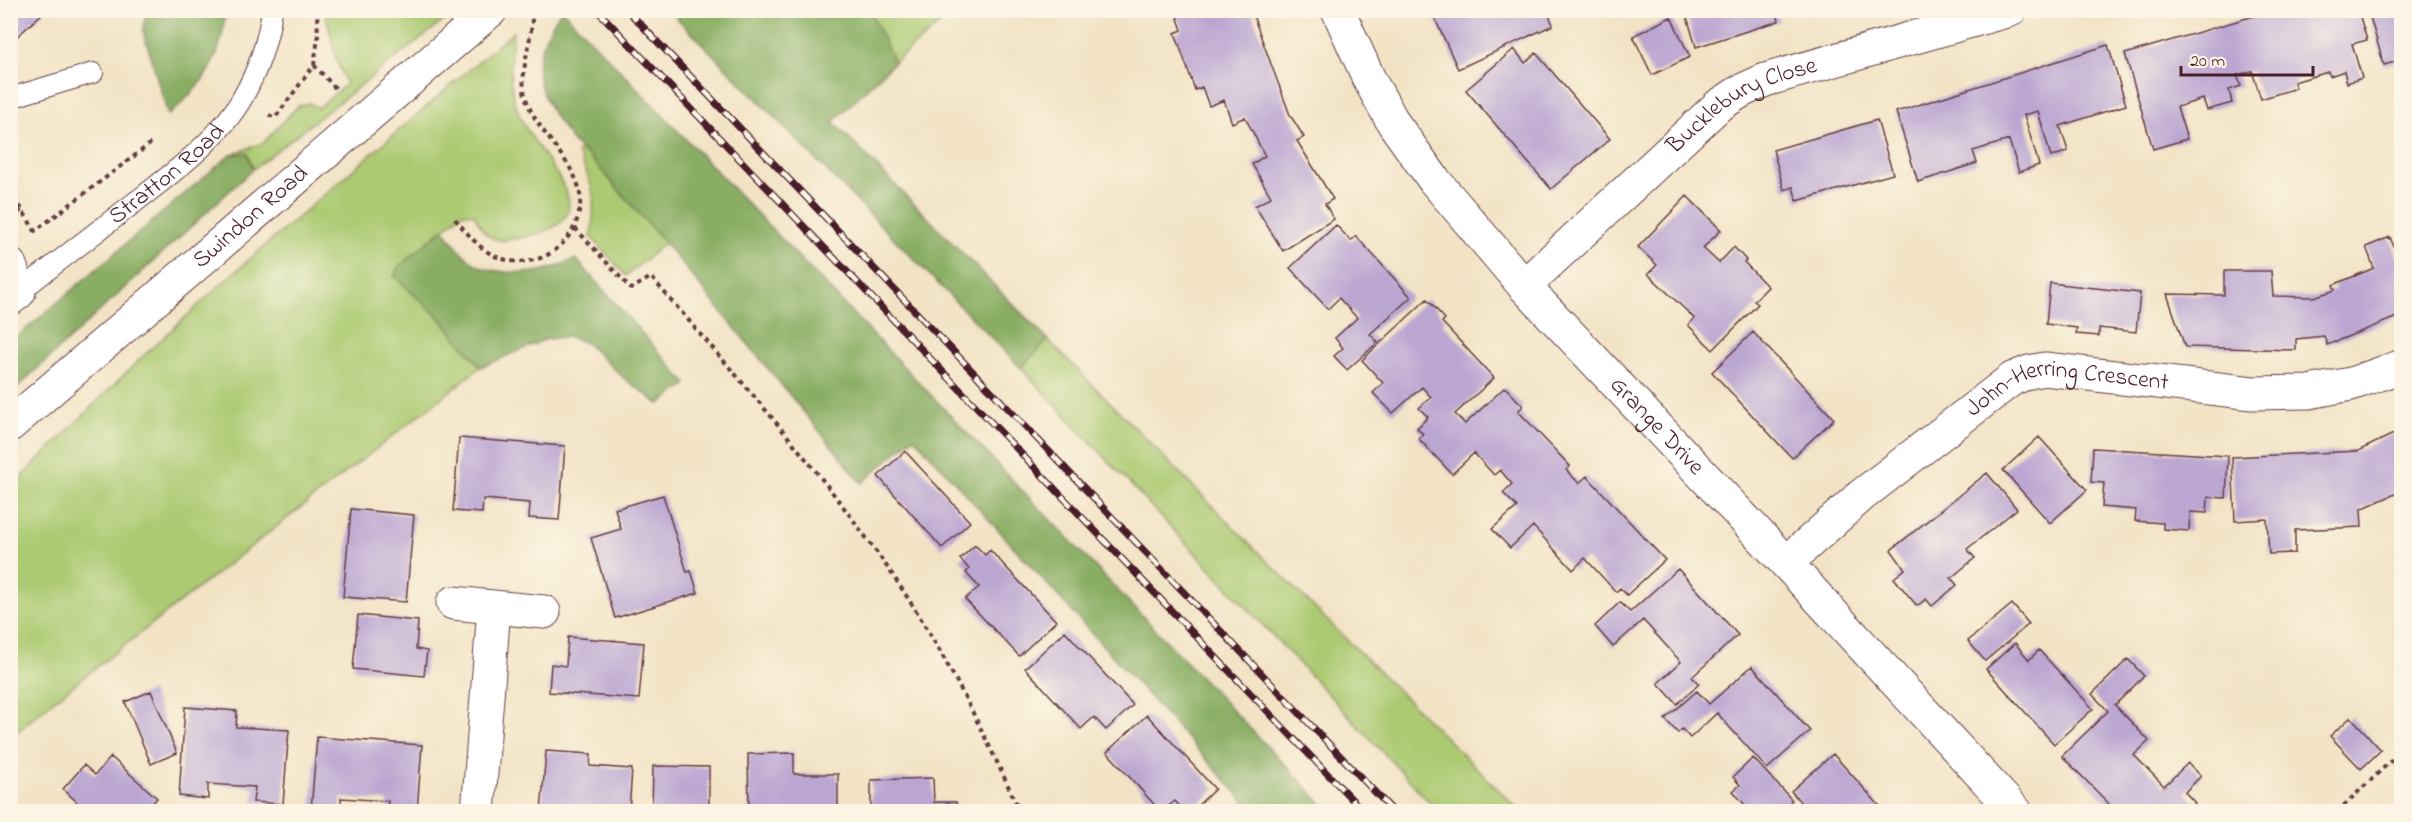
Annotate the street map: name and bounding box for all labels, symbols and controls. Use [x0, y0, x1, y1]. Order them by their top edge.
scale bar [2181, 39, 2313, 77]
street label: Bucklebury Close [1658, 48, 1821, 163]
text: 20 m [2190, 49, 2225, 75]
street label: Stratton Road [101, 116, 234, 234]
street label: Swindon Road [185, 157, 317, 277]
street label: John-Herring Crescent [1958, 351, 2171, 426]
street label: Grange Drive [1601, 369, 1712, 484]

